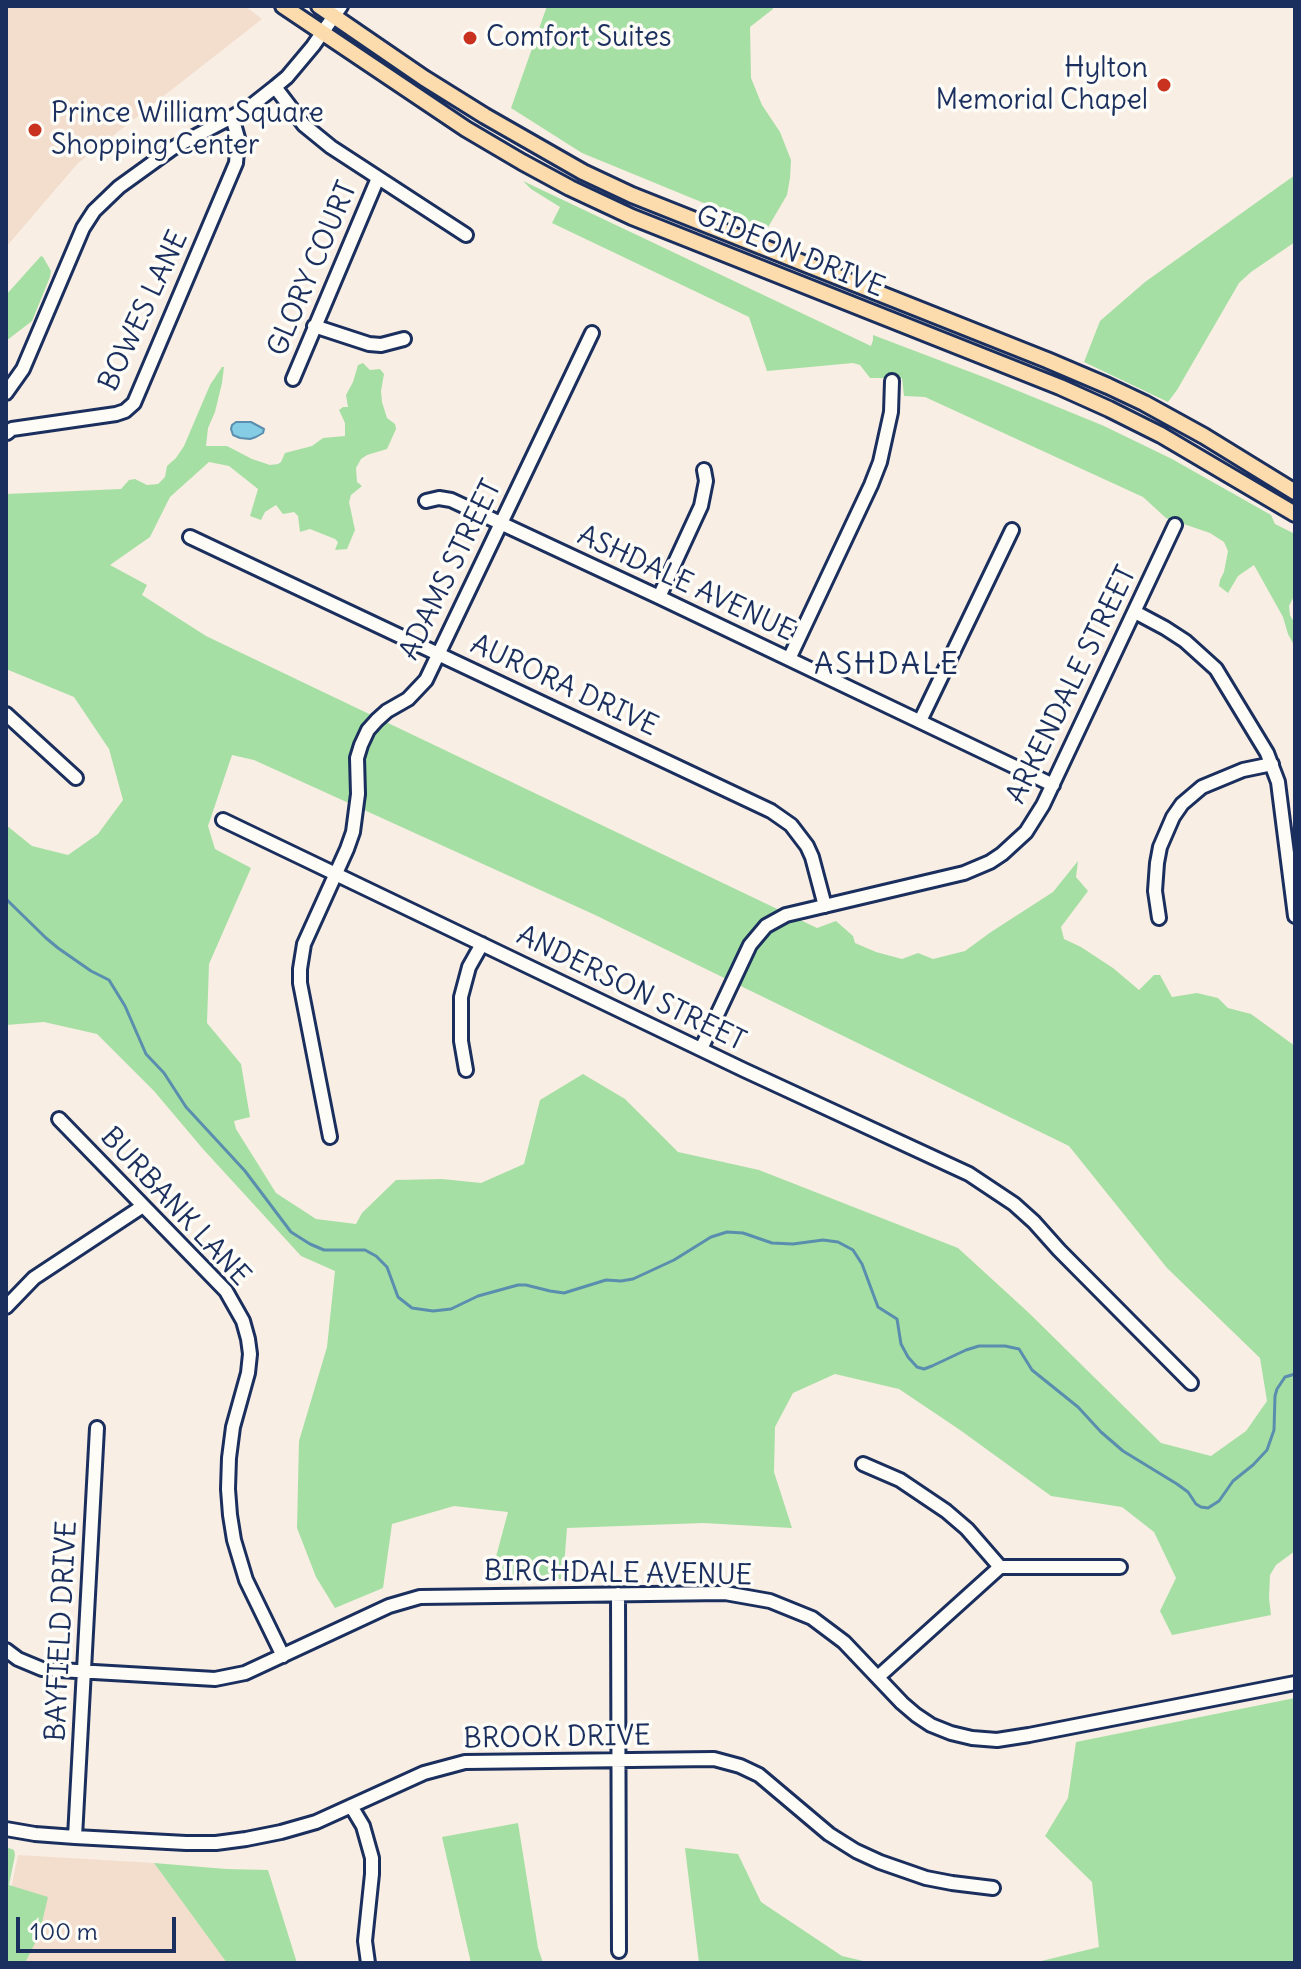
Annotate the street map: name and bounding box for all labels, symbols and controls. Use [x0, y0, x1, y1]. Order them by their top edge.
place label: Comfort Suites [486, 21, 672, 55]
marker: Comfort Suites [461, 29, 479, 47]
place label: Hylton Memorial Chapel [936, 52, 1148, 118]
marker: Hylton Memorial Chapel [1155, 76, 1173, 94]
place label: Prince William Square Shopping Center [51, 97, 324, 163]
marker: Prince William Square Shopping Center [26, 121, 44, 139]
street label: GLORY COURT [261, 177, 365, 361]
street label: GIDEON DRIVE [691, 199, 889, 305]
street label: BOWES LANE [92, 226, 196, 396]
street label: ADAMS STREET [393, 474, 509, 666]
street label: ASHDALE AVENUE [572, 519, 800, 649]
street label: ARKENDALE STREET [1000, 561, 1144, 809]
street label: AURORA DRIVE [465, 628, 663, 744]
district label: ASHDALE [814, 647, 960, 683]
street label: ANDERSON STREET [511, 919, 751, 1059]
street label: BURBANK LANE [93, 1121, 257, 1293]
street label: BAYFIELD DRIVE [39, 1520, 85, 1742]
street label: BIRCHDALE AVENUE [484, 1555, 752, 1593]
street label: BROOK DRIVE [463, 1720, 651, 1756]
scale bar [20, 1901, 180, 1951]
text: 100 m [30, 1916, 98, 1946]

